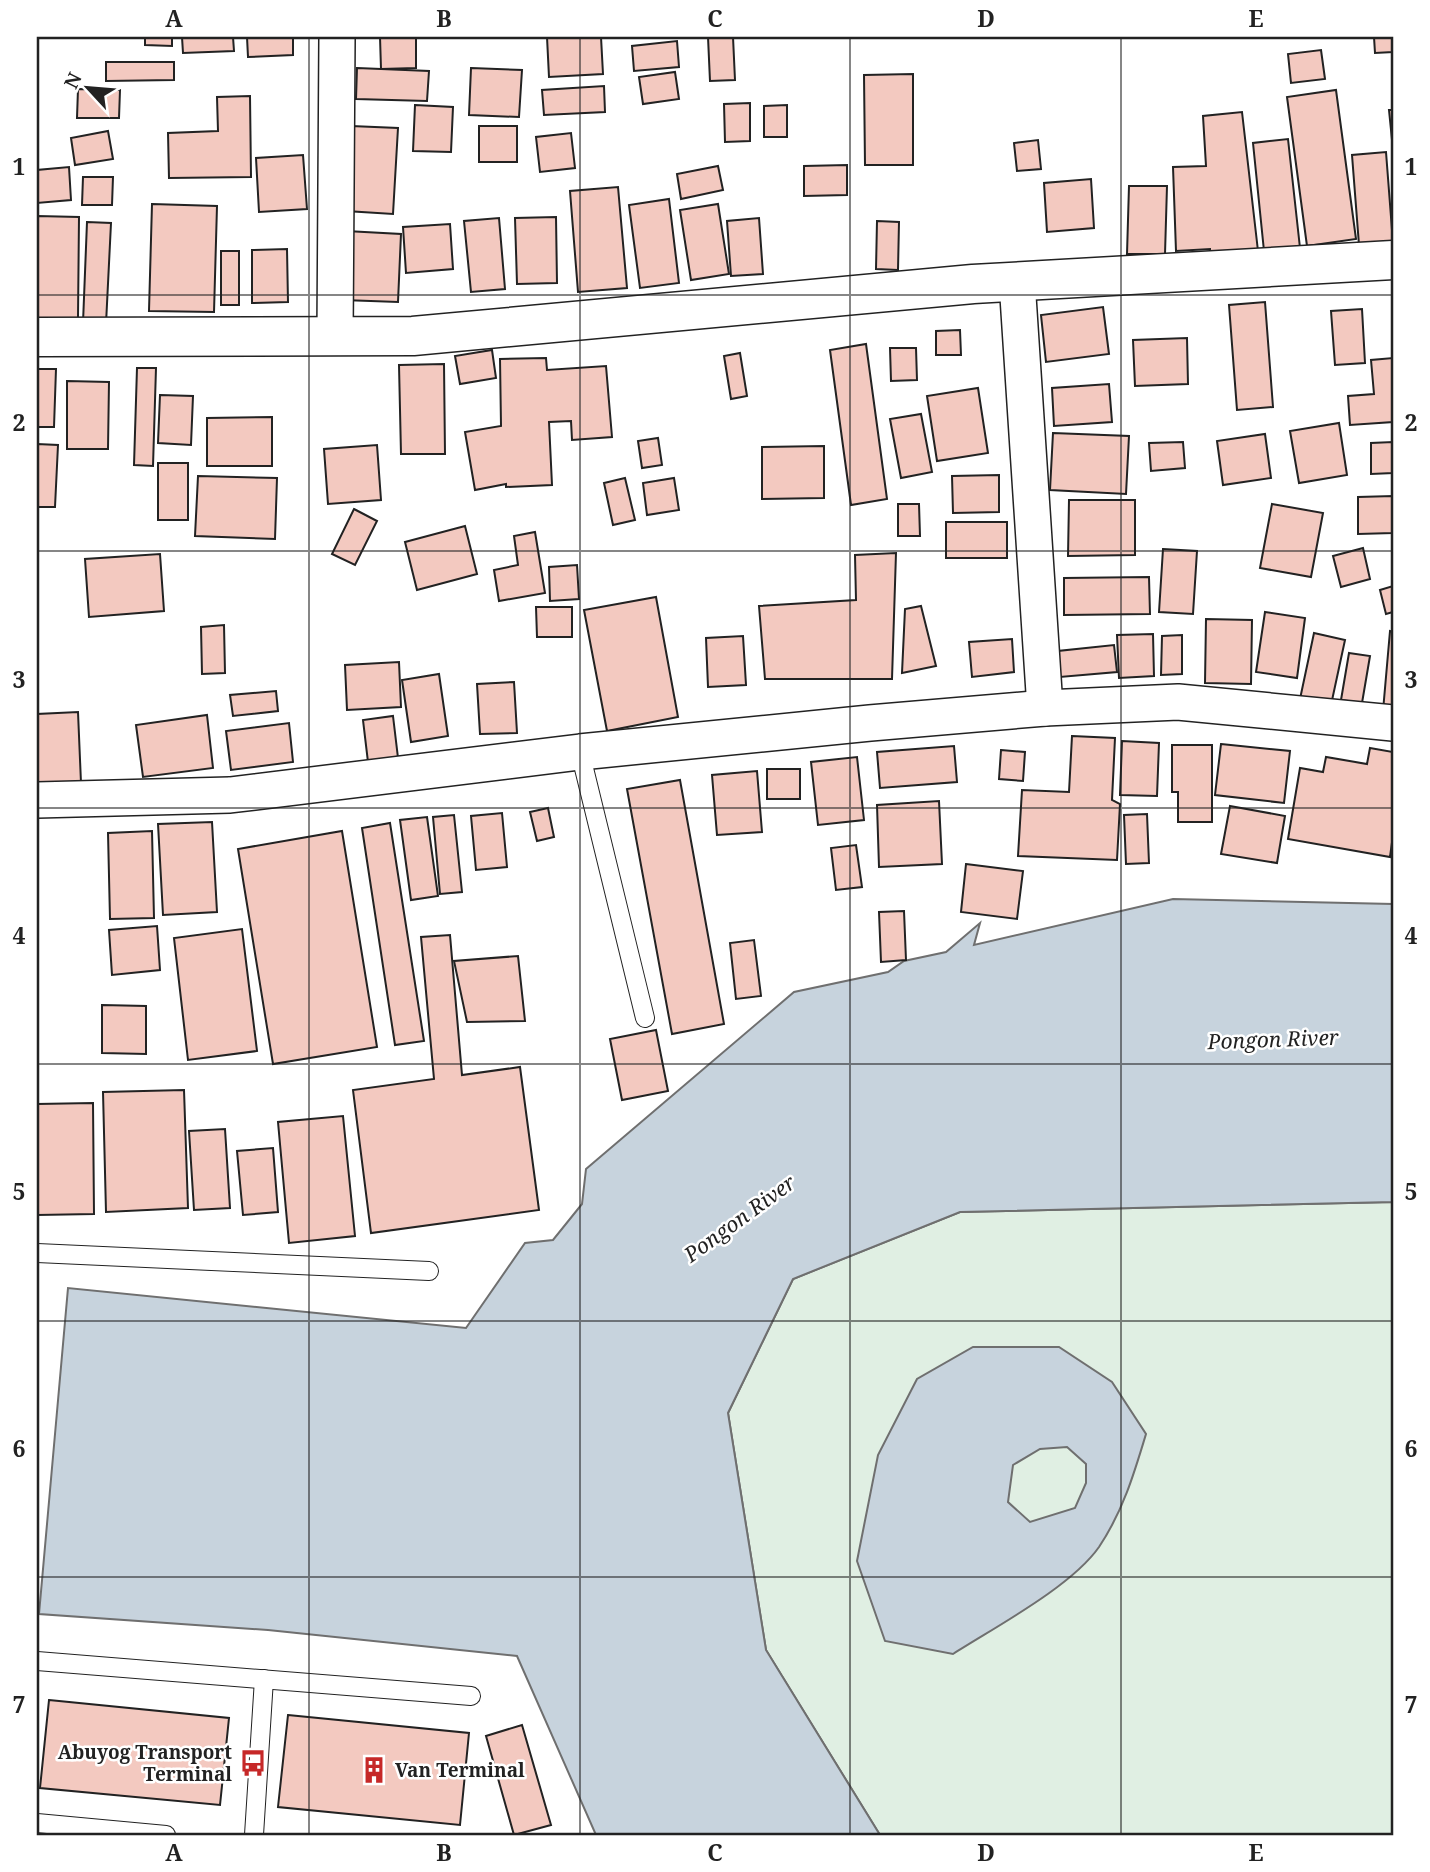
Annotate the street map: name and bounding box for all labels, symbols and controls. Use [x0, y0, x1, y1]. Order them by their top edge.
text: A [165, 2, 183, 34]
text: B [436, 2, 452, 34]
text: C [707, 2, 723, 34]
text: D [977, 2, 995, 34]
text: E [1248, 2, 1264, 34]
north arrow [52, 52, 122, 122]
text: N [58, 68, 88, 93]
text: 1 [13, 150, 26, 182]
text: 1 [1405, 150, 1418, 182]
text: 2 [13, 406, 26, 438]
text: 2 [1405, 406, 1418, 438]
text: 3 [13, 663, 26, 695]
text: 3 [1405, 663, 1418, 695]
text: 4 [13, 919, 26, 951]
text: 4 [1405, 919, 1418, 951]
water label: Pongon River [1206, 1023, 1339, 1055]
water label: Pongon River [677, 1168, 801, 1269]
text: 5 [13, 1175, 26, 1207]
text: 5 [1405, 1175, 1418, 1207]
text: 6 [13, 1432, 26, 1464]
text: 6 [1405, 1432, 1418, 1464]
text: 7 [13, 1688, 26, 1720]
text: 7 [1405, 1688, 1418, 1720]
place label: Abuyog Transport Terminal [58, 1739, 232, 1787]
bus stop icon: Abuyog Transport Terminal [238, 1748, 268, 1778]
building icon: Van Terminal [359, 1755, 389, 1785]
place label: Van Terminal [395, 1757, 525, 1783]
text: A [165, 1836, 183, 1868]
text: B [436, 1836, 452, 1868]
text: C [707, 1836, 723, 1868]
text: D [977, 1836, 995, 1868]
text: E [1248, 1836, 1264, 1868]

